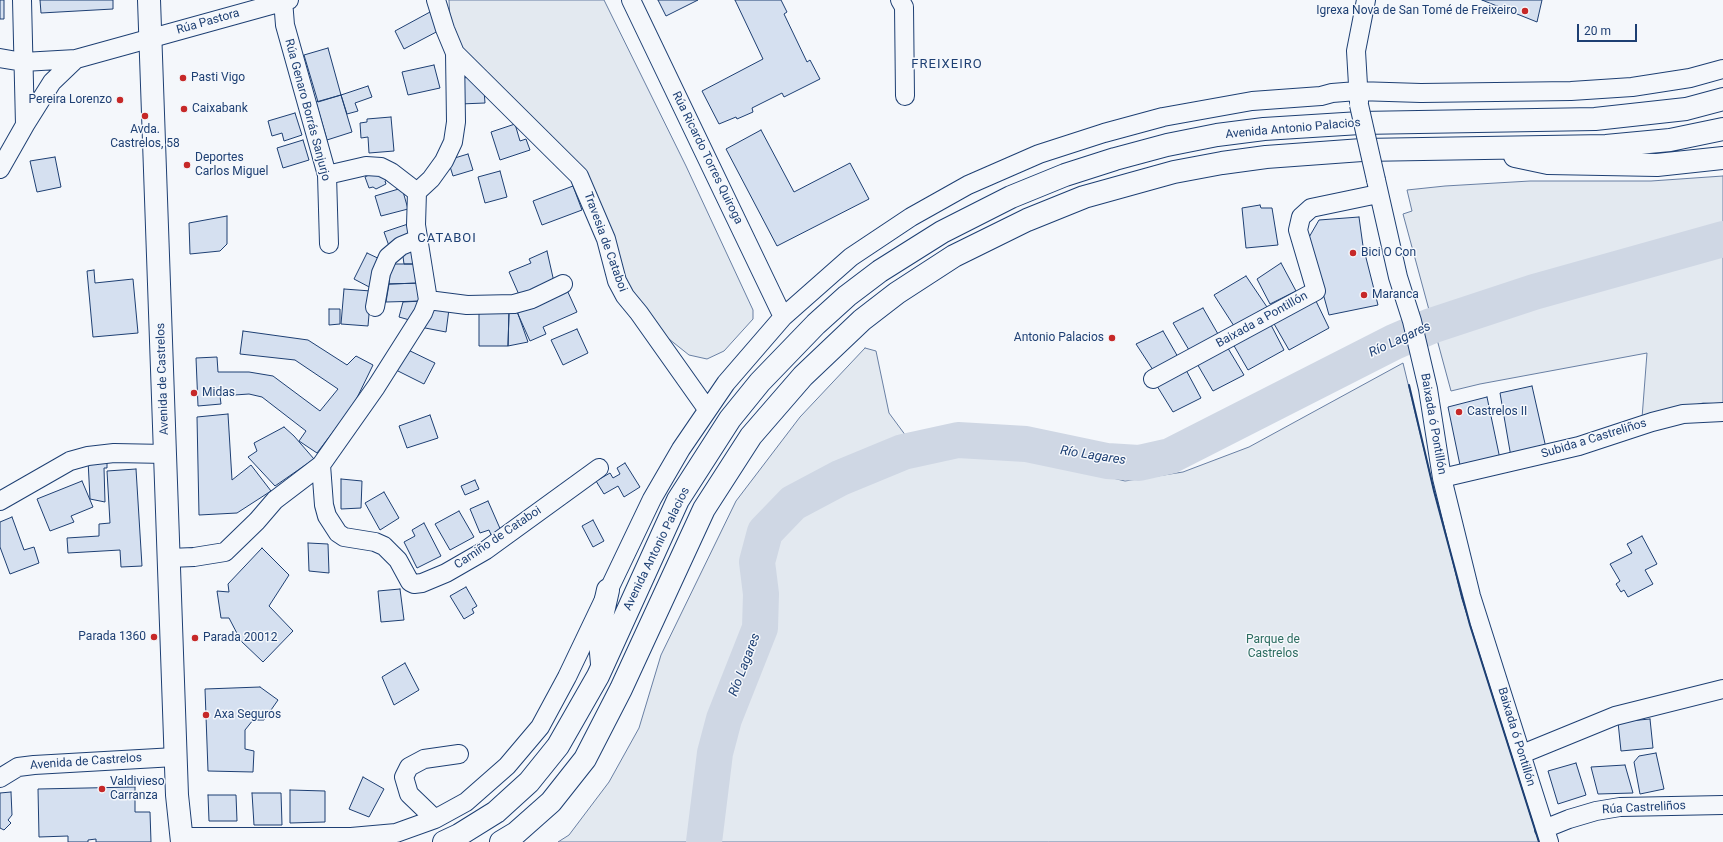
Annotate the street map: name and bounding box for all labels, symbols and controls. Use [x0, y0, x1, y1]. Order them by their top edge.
place label: Igrexa Nova de San Tomé de Freixeiro [1316, 4, 1517, 18]
street label: Rúa Pastora [175, 6, 241, 38]
marker: Igrexa Nova de San Tomé de Freixeiro [1520, 6, 1530, 16]
scale bar [1579, 16, 1639, 42]
text: 20 m [1584, 24, 1611, 38]
street label: Rúa Genaro Borrás Sanjurjo [281, 37, 333, 183]
district label: FREIXEIRO [911, 57, 983, 73]
place label: Pasti Vigo [191, 71, 245, 85]
marker: Pasti Vigo [178, 73, 188, 83]
street label: Rúa Ricardo Torres Quiroga [669, 89, 745, 227]
place label: Pereira Lorenzo [29, 93, 112, 107]
marker: Pereira Lorenzo [115, 95, 125, 105]
place label: Caixabank [192, 102, 248, 116]
marker: Caixabank [179, 104, 189, 114]
marker: Avda. Castrelos, 58 [140, 111, 150, 121]
street label: Avenida Antonio Palacios [1225, 116, 1361, 142]
place label: Avda. Castrelos, 58 [110, 123, 180, 151]
place label: Deportes Carlos Miguel [195, 151, 268, 179]
marker: Deportes Carlos Miguel [182, 160, 192, 170]
street label: Travesia de Cataboi [580, 190, 630, 294]
district label: CATABOI [417, 231, 477, 247]
place label: Bici O Con [1361, 246, 1416, 260]
marker: Bici O Con [1348, 248, 1358, 258]
place label: Maranca [1372, 288, 1419, 302]
street label: Baixada a Pontillón [1214, 289, 1310, 351]
marker: Maranca [1359, 290, 1369, 300]
water label: Río Lagares [1367, 319, 1433, 361]
street label: Avenida de Castrelos [154, 323, 172, 435]
place label: Antonio Palacios [1014, 331, 1104, 345]
marker: Antonio Palacios [1107, 333, 1117, 343]
street label: Baixada ó Pontillón [1417, 372, 1449, 476]
place label: Midas [202, 386, 235, 400]
marker: Midas [189, 388, 199, 398]
place label: Castrelos II [1467, 405, 1527, 419]
marker: Castrelos II [1454, 407, 1464, 417]
street label: Subida a Castreliños [1540, 416, 1648, 462]
water label: Río Lagares [1059, 443, 1127, 469]
street label: Avenida Antonio Palacios [621, 485, 693, 613]
street label: Camiño de Cataboi [452, 504, 544, 572]
place label: Parada 1360 [78, 630, 146, 644]
place label: Parada 20012 [203, 631, 277, 645]
water label: Río Lagares [726, 631, 764, 699]
marker: Parada 1360 [149, 632, 159, 642]
marker: Parada 20012 [190, 633, 200, 643]
park label: Parque de Castrelos [1246, 633, 1300, 661]
street label: Baixada ó Pontillón [1494, 686, 1538, 788]
place label: Axa Seguros [214, 708, 281, 722]
marker: Axa Seguros [201, 710, 211, 720]
street label: Avenida de Castrelos [29, 751, 143, 773]
place label: Valdivieso Carranza [110, 775, 165, 803]
marker: Valdivieso Carranza [97, 784, 107, 794]
street label: Rúa Castreliños [1602, 799, 1686, 817]

